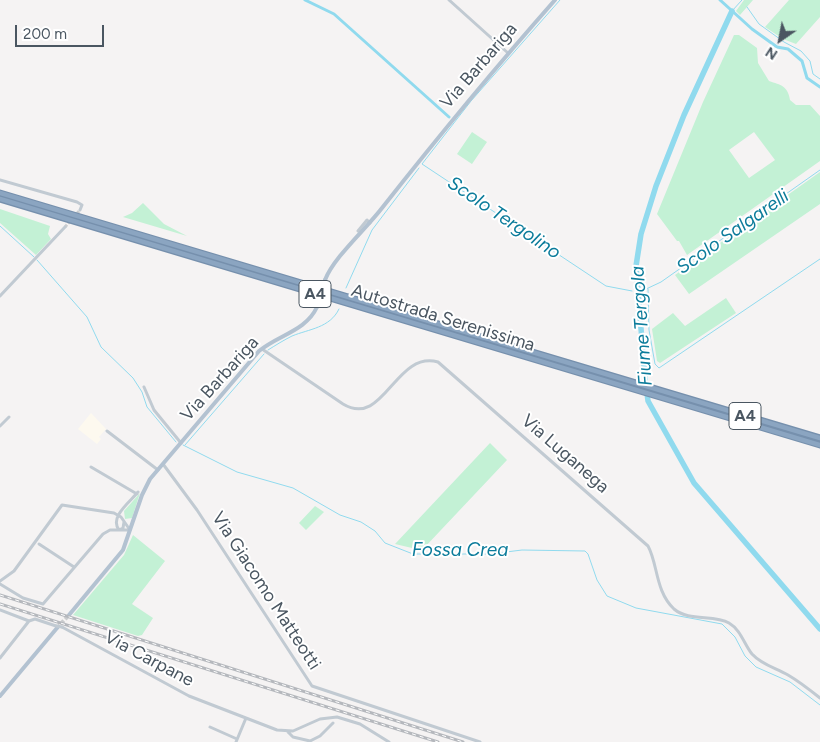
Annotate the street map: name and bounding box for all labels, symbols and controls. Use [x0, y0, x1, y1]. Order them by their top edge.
scale bar [18, 15, 106, 47]
north arrow [755, 15, 805, 65]
street label: Via Barbariga [436, 19, 522, 113]
text: 200 m [23, 25, 67, 43]
text: N [762, 43, 781, 63]
water label: Scolo Tergolino [443, 172, 565, 264]
water label: Scolo Salgarelli [672, 185, 794, 279]
water label: Fiume Tergola [626, 265, 658, 387]
road number: A4 [299, 280, 331, 308]
street label: Autostrada Serenissima [349, 280, 537, 356]
street label: Via Barbariga [176, 332, 264, 426]
road number: A4 [729, 402, 761, 430]
street label: Via Luganega [517, 410, 613, 498]
street label: Via Giacomo Matteotti [207, 508, 325, 674]
water label: Fossa Crea [412, 539, 508, 561]
street label: Via Carpane [101, 626, 197, 692]

